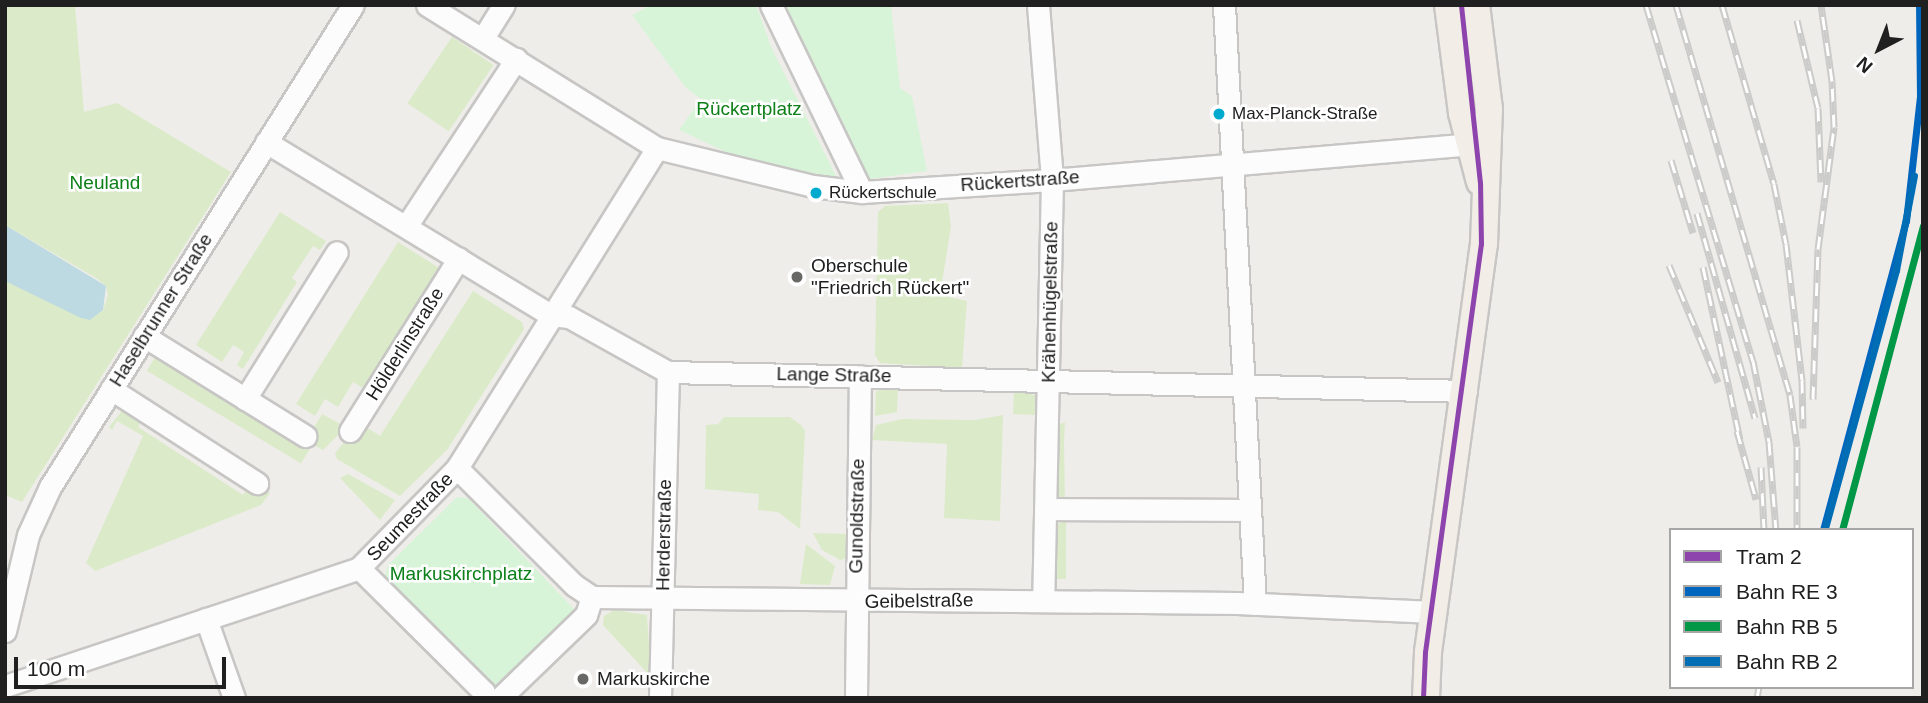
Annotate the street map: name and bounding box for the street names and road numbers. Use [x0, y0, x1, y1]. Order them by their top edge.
street label: Rückertstraße [960, 165, 1080, 197]
street label: Krähenhügelstraße [1037, 221, 1063, 383]
street label: Haselbrunner Straße [105, 229, 217, 391]
street label: Hölderlinstraße [361, 283, 449, 405]
street label: Lange Straße [776, 363, 892, 387]
street label: Gunoldstraße [845, 458, 869, 574]
street label: Seumestraße [362, 468, 458, 566]
street label: Herderstraße [652, 479, 676, 591]
street label: Geibelstraße [864, 589, 974, 613]

